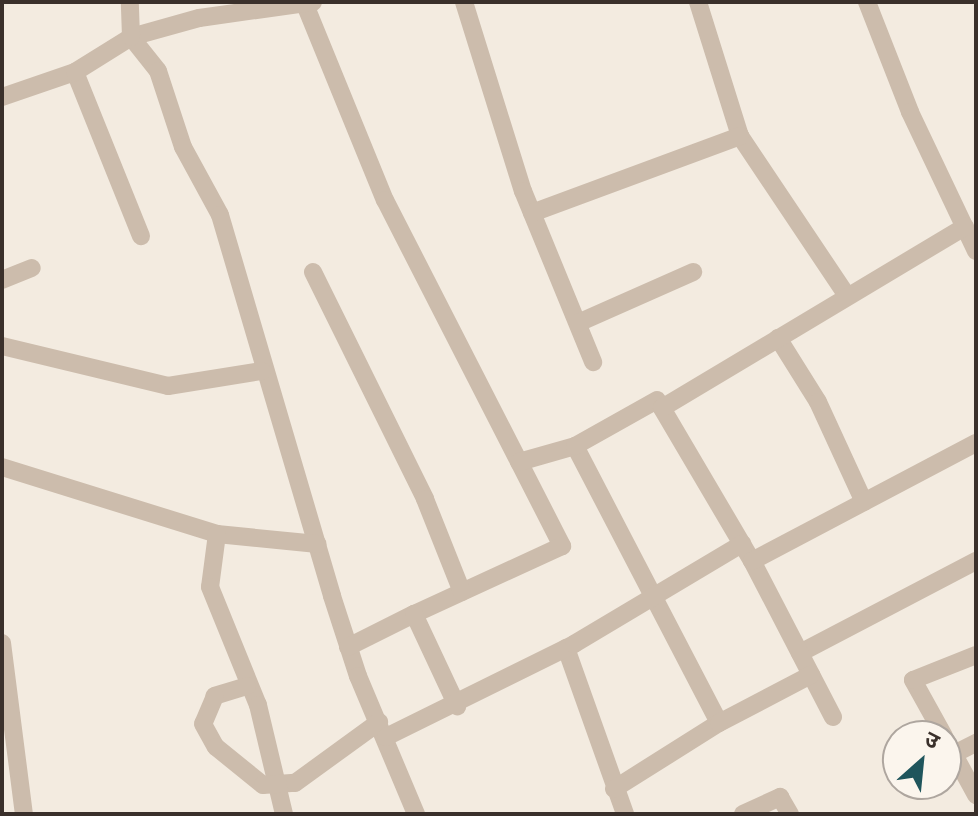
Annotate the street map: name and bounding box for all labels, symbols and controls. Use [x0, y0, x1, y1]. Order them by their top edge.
north arrow [882, 720, 962, 800]
text: उ [920, 726, 944, 755]

